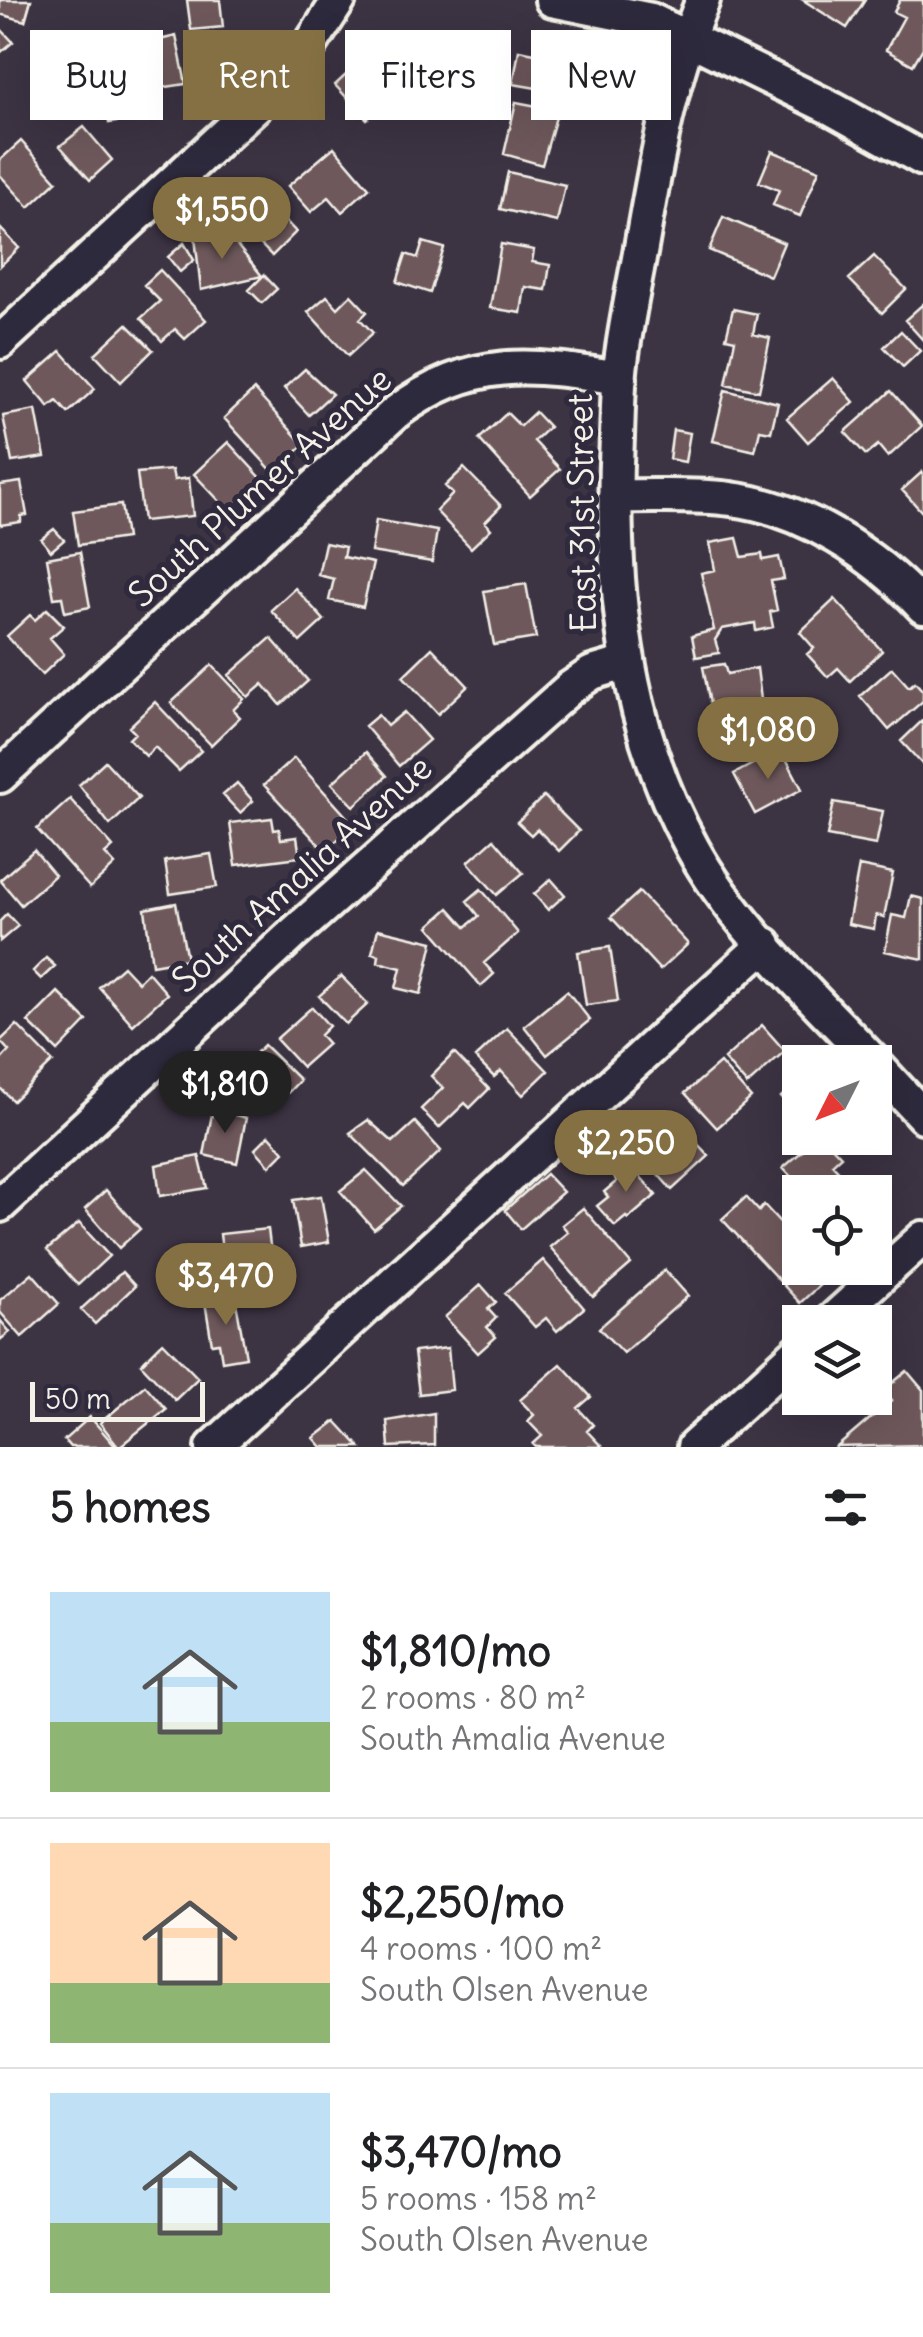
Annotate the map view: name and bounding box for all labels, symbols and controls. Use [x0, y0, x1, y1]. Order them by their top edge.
chip: Buy [30, 30, 163, 120]
chip: Rent [183, 30, 325, 120]
chip: Filters [345, 30, 511, 120]
chip: New [531, 30, 671, 120]
pin: $1,550 [141, 177, 303, 262]
text: $1,550 [175, 189, 269, 230]
street label: South Plumer Avenue [119, 357, 400, 616]
street label: East 31st Street [557, 393, 605, 633]
pin: $1,080 [687, 697, 849, 782]
text: $1,080 [719, 709, 817, 750]
street label: South Amalia Avenue [162, 745, 440, 1001]
north arrow [782, 1045, 892, 1155]
map controls [782, 1045, 892, 1415]
pin: $1,810 [144, 1051, 306, 1136]
text: $1,810 [181, 1063, 269, 1104]
pin: $2,250 [545, 1110, 707, 1195]
text: $2,250 [577, 1122, 675, 1163]
button: locate [782, 1175, 892, 1285]
pin: $3,470 [145, 1243, 307, 1328]
text: $3,470 [178, 1255, 274, 1296]
button: layers [782, 1305, 892, 1415]
scale bar [30, 1377, 205, 1422]
text: 50 m [45, 1381, 111, 1417]
icon: filters [818, 1480, 873, 1535]
text: 5 homes [50, 1481, 211, 1533]
text: $1,810/mo [360, 1625, 551, 1677]
icon: home [130, 1632, 250, 1752]
text: 2 rooms · 80 m² [360, 1677, 586, 1718]
text: South Amalia Avenue [360, 1718, 666, 1759]
text: $2,250/mo [360, 1876, 565, 1928]
icon: home [130, 1883, 250, 2003]
text: 4 rooms · 100 m² [360, 1928, 602, 1969]
text: South Olsen Avenue [360, 1969, 648, 2010]
text: $3,470/mo [360, 2126, 562, 2178]
icon: home [130, 2133, 250, 2253]
text: 5 rooms · 158 m² [360, 2178, 597, 2219]
text: South Olsen Avenue [360, 2219, 648, 2260]

